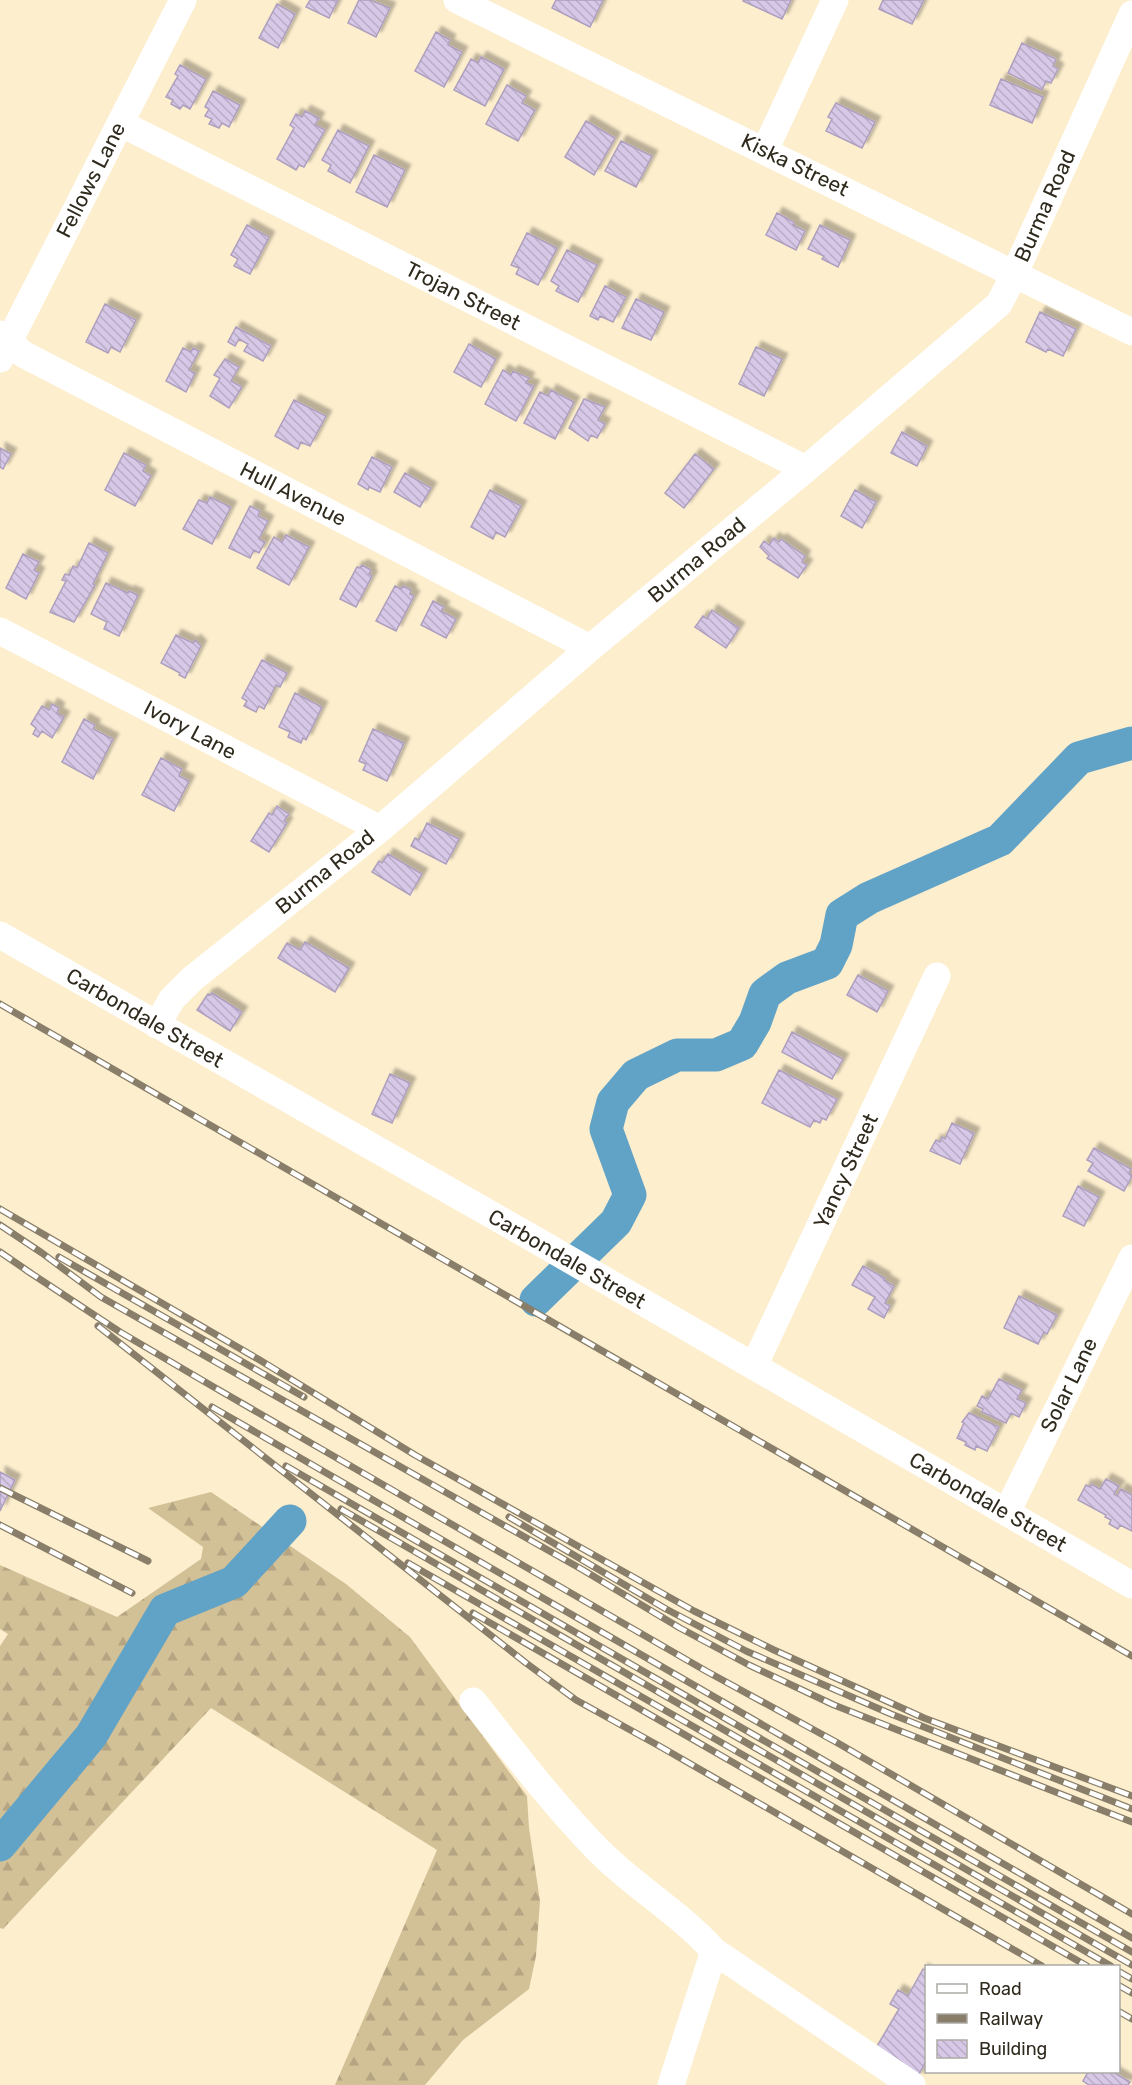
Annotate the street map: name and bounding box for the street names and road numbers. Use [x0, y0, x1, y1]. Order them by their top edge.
street label: Fellows Lane [51, 118, 130, 242]
street label: Kiska Street [737, 128, 853, 201]
street label: Burma Road [1009, 146, 1080, 266]
street label: Trojan Street [402, 256, 525, 335]
street label: Hull Avenue [236, 456, 351, 531]
street label: Burma Road [643, 512, 751, 608]
street label: Ivory Lane [140, 695, 241, 764]
street label: Burma Road [270, 824, 379, 919]
street label: Carbondale Street [62, 962, 228, 1073]
street label: Yancy Street [808, 1109, 883, 1232]
street label: Carbondale Street [484, 1203, 650, 1314]
street label: Solar Lane [1035, 1333, 1102, 1436]
street label: Carbondale Street [905, 1446, 1071, 1557]

